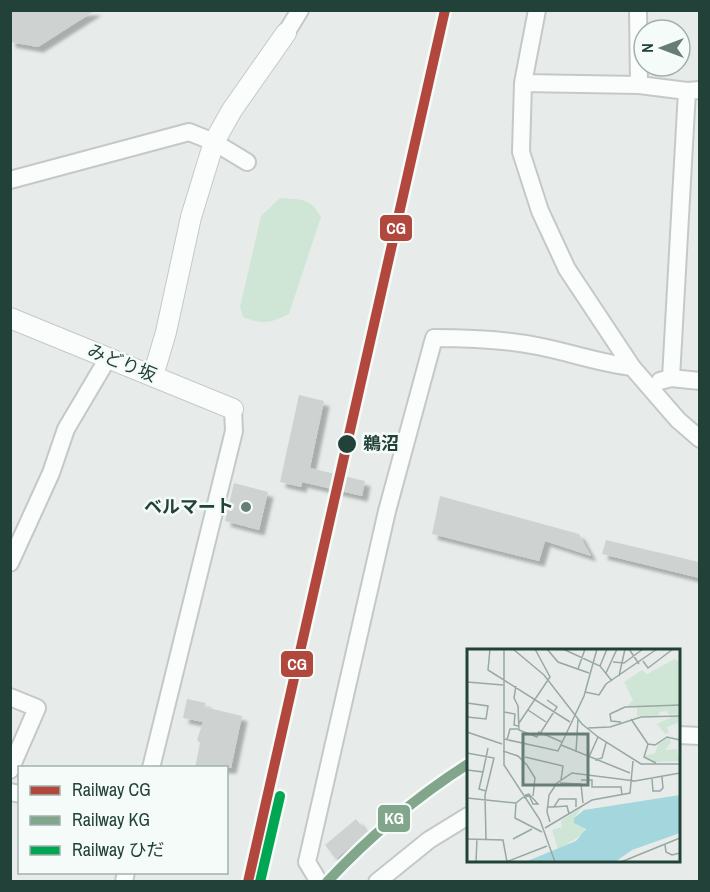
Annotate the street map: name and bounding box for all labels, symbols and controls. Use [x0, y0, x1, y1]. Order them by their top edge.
north arrow [632, 18, 692, 78]
text: N [636, 43, 658, 53]
line badge: CG [379, 214, 413, 242]
text: CG [386, 217, 406, 239]
street label: みどり坂 [84, 337, 160, 388]
place label: 鵜沼 [363, 431, 399, 456]
marker: 鵜沼 [336, 433, 358, 455]
place label: ベルマート [144, 494, 234, 519]
marker: ベルマート [239, 500, 253, 514]
inset map [467, 649, 680, 862]
line badge: CG [280, 650, 314, 678]
text: CG [287, 653, 307, 675]
legend [18, 766, 228, 874]
text: Railway CG [72, 777, 151, 802]
line badge: KG [377, 804, 411, 833]
text: Railway KG [72, 807, 150, 832]
text: KG [384, 807, 404, 829]
text: Railway ひだ [72, 837, 165, 862]

